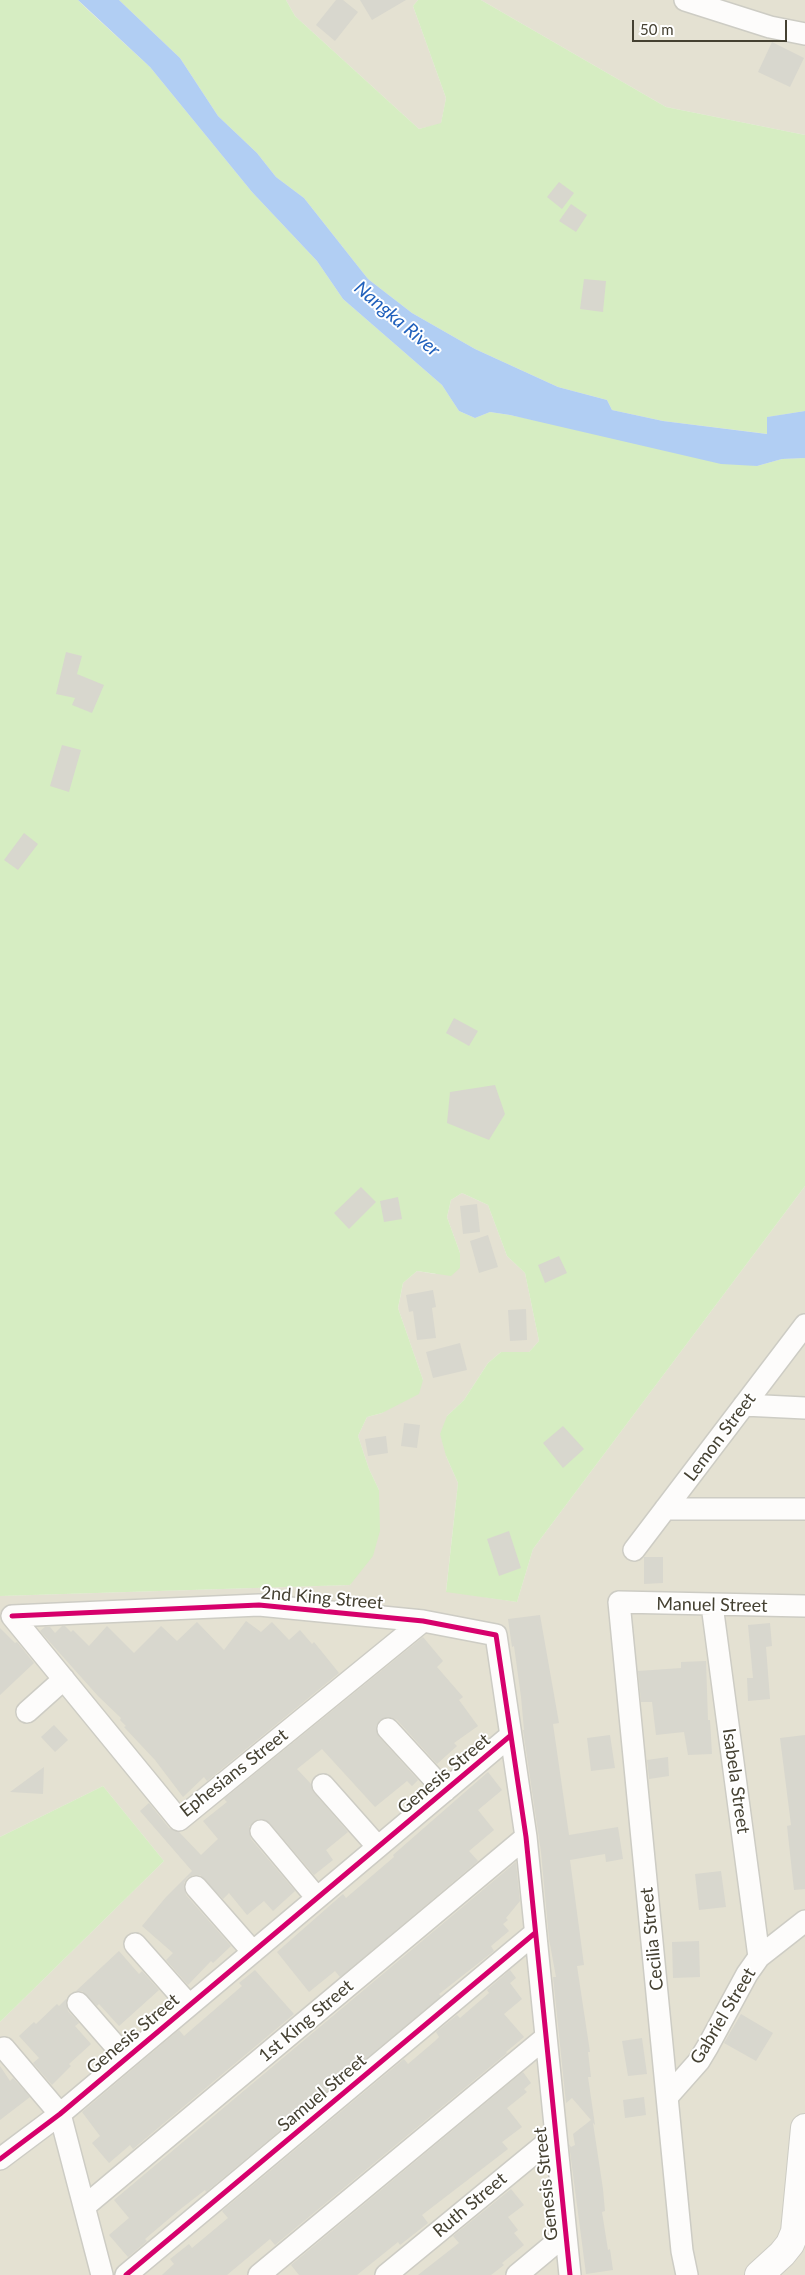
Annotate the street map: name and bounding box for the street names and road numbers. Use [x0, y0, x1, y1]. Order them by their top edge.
street label: Lemon Street [680, 1389, 760, 1485]
street label: 2nd King Street [260, 1582, 384, 1614]
street label: Manuel Street [656, 1593, 768, 1617]
street label: Ephesians Street [176, 1724, 292, 1822]
street label: Isabela Street [718, 1727, 754, 1835]
street label: Genesis Street [393, 1729, 495, 1819]
street label: Cecilia Street [636, 1886, 668, 1992]
street label: Gabriel Street [686, 1964, 760, 2068]
street label: 1st King Street [254, 1975, 358, 2067]
street label: Genesis Street [82, 1989, 184, 2079]
street label: Samuel Street [273, 2050, 371, 2136]
street label: Genesis Street [529, 2126, 563, 2242]
street label: Ruth Street [429, 2168, 511, 2242]

